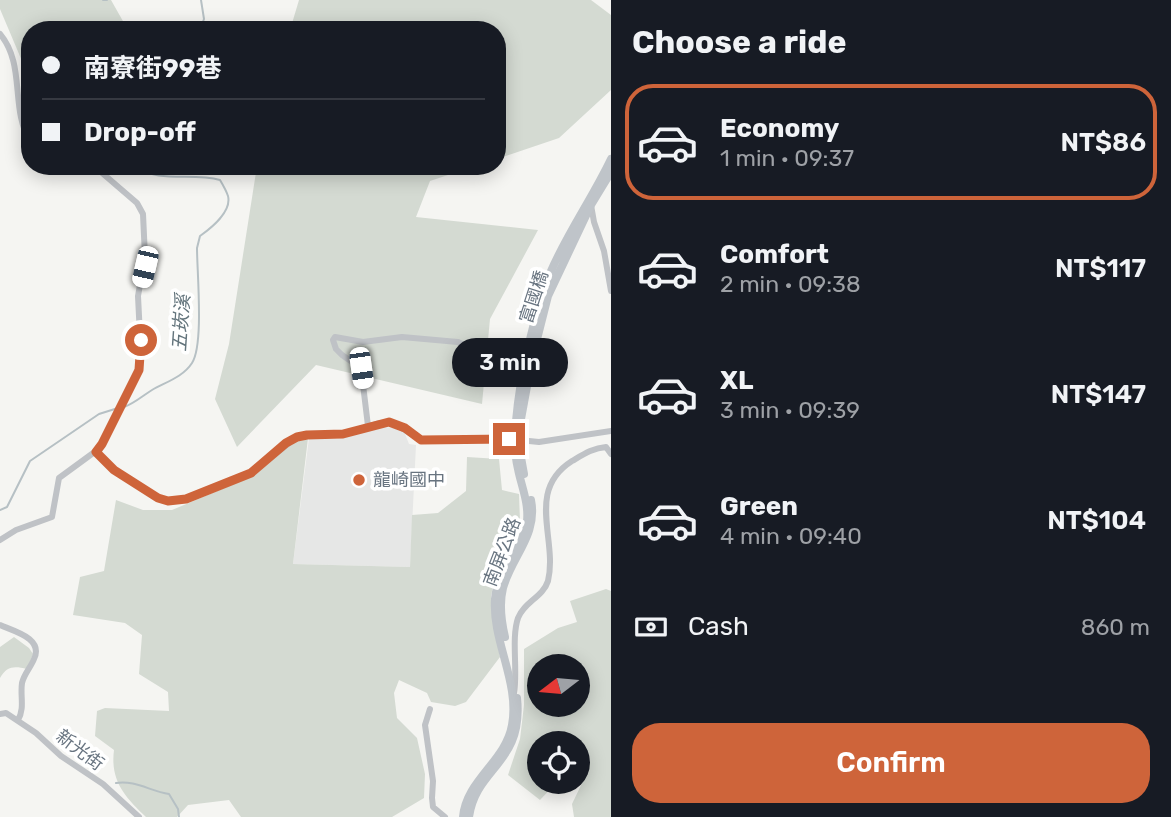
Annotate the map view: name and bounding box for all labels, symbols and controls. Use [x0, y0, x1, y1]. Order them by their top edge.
text: Choose a ride [632, 23, 846, 61]
text: 南寮街99巷 [84, 53, 221, 84]
icon: car [636, 111, 699, 174]
text: Economy [720, 113, 839, 144]
text: Drop-off [84, 117, 196, 148]
text: NT$86 [1060, 127, 1146, 158]
text: 1 min · 09:37 [720, 144, 854, 172]
icon: car [636, 237, 699, 300]
text: Comfort [720, 239, 829, 270]
car [131, 244, 160, 290]
text: NT$117 [1055, 253, 1146, 284]
street label: 富國橋 [515, 268, 553, 326]
text: 2 min · 09:38 [720, 270, 861, 298]
water label: 五崁溪 [168, 291, 195, 352]
route start [125, 324, 157, 356]
callout: 3 min [451, 338, 567, 386]
car [348, 346, 375, 390]
text: 3 min [479, 348, 541, 376]
icon: car [636, 363, 699, 426]
text: XL [720, 365, 753, 396]
text: NT$147 [1051, 379, 1146, 410]
text: 3 min · 09:39 [720, 396, 860, 424]
route end [493, 423, 525, 455]
place label: 龍崎國中 [373, 469, 445, 491]
marker: 龍崎國中 [351, 472, 367, 488]
icon: car [636, 489, 699, 552]
text: Green [720, 491, 798, 522]
text: NT$104 [1047, 505, 1146, 536]
street label: 南屏公路 [479, 514, 525, 590]
text: 4 min · 09:40 [720, 522, 862, 550]
icon: cash [632, 608, 670, 646]
text: Cash [688, 611, 749, 642]
text: 860 m [1081, 613, 1150, 641]
north arrow [527, 654, 590, 718]
map controls [527, 654, 590, 794]
button: Confirm [632, 723, 1150, 803]
street label: 新光街 [52, 725, 108, 775]
button: locate [527, 731, 590, 794]

